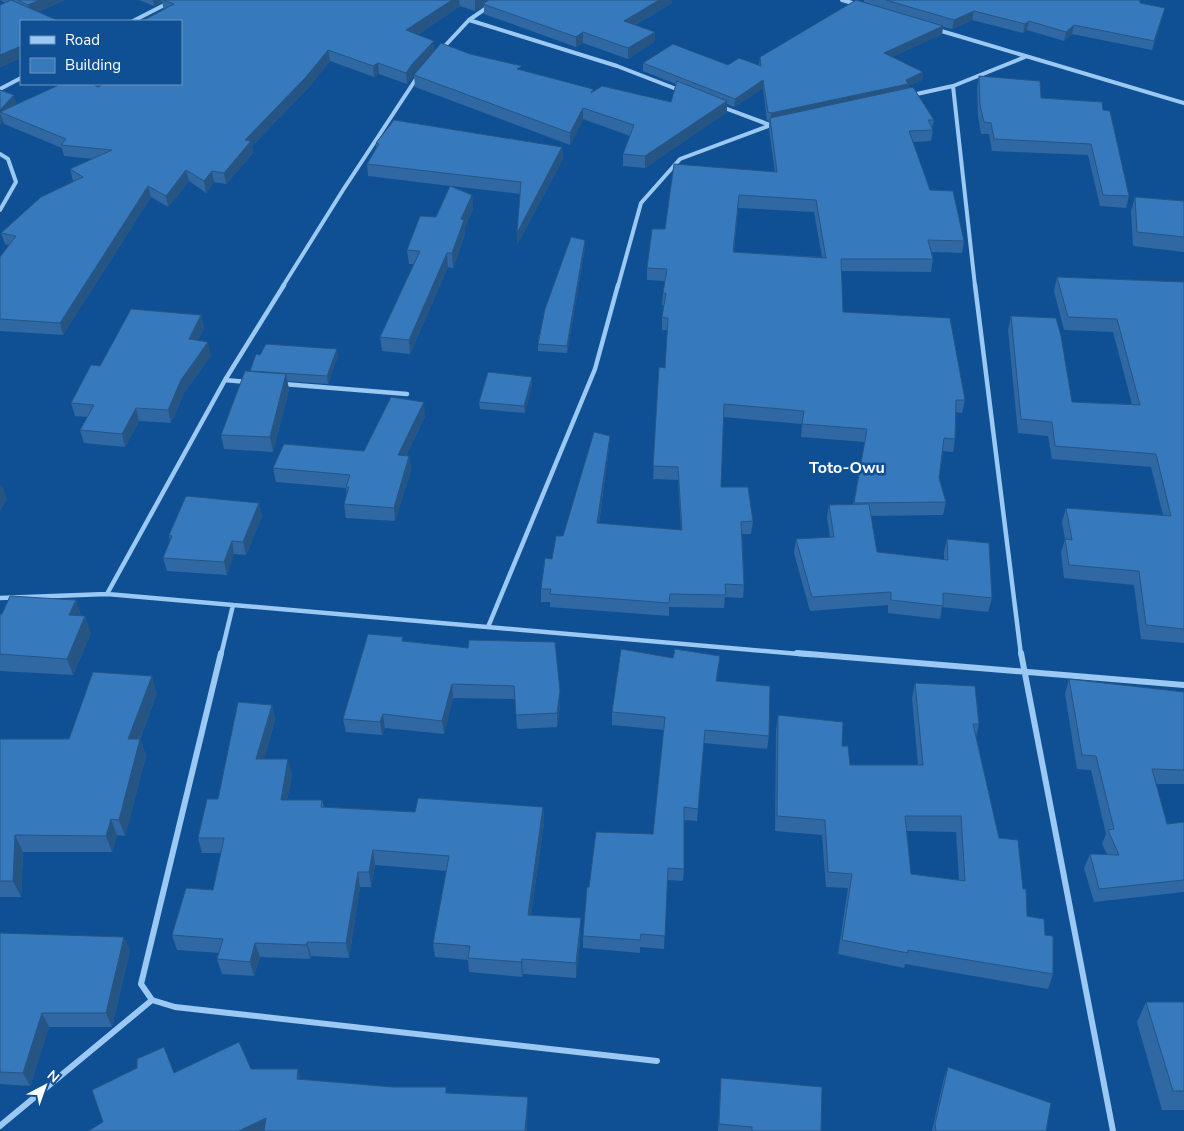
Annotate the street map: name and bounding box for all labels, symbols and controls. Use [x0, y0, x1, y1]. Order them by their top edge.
legend [20, 20, 182, 85]
text: Road [65, 30, 100, 50]
text: Building [65, 55, 121, 75]
district label: Toto-Owu [809, 457, 885, 479]
north arrow [20, 1061, 70, 1111]
text: N [43, 1066, 63, 1087]

